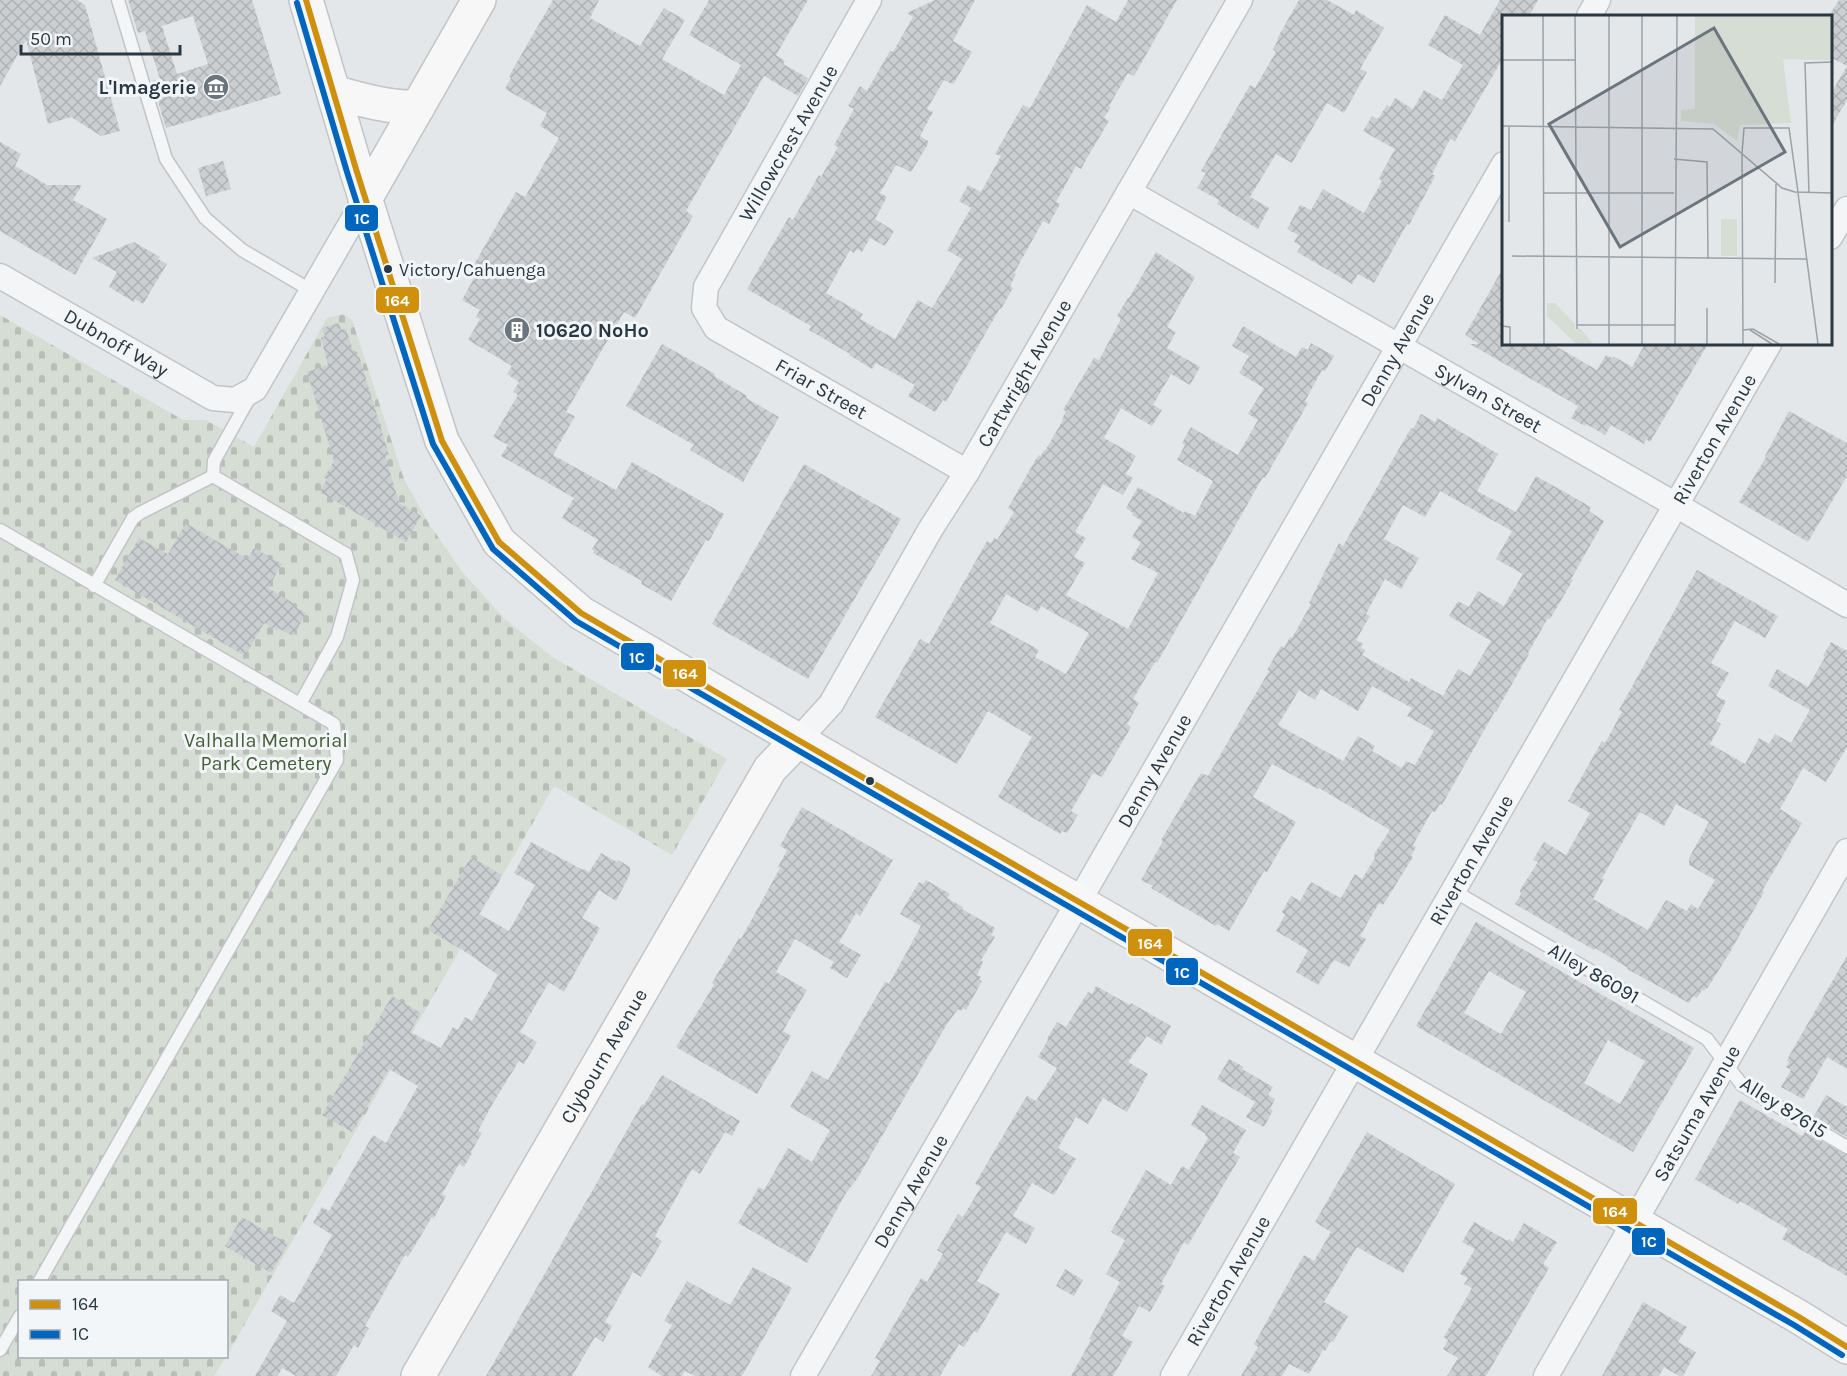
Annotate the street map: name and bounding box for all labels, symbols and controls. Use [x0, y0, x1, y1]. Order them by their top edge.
inset map [1502, 15, 1832, 345]
scale bar [21, 18, 180, 56]
text: 50 m [30, 28, 72, 50]
street label: Willowcrest Avenue [734, 61, 843, 226]
museum icon: L'Imagerie [201, 72, 231, 102]
place label: L'Imagerie [99, 76, 196, 99]
line badge: 1C [344, 204, 379, 232]
text: 1C [354, 209, 370, 228]
place label: Victory/Cahuenga [399, 259, 546, 281]
marker: Victory/Cahuenga [382, 263, 394, 275]
line badge: 164 [375, 286, 420, 314]
street label: Denny Avenue [1356, 289, 1439, 411]
text: 164 [385, 291, 410, 310]
street label: Cartwright Avenue [973, 295, 1076, 452]
street label: Dubnoff Way [60, 304, 172, 382]
building icon: 10620 NoHo [502, 315, 532, 345]
place label: 10620 NoHo [536, 319, 649, 342]
street label: Friar Street [771, 354, 871, 424]
street label: Sylvan Street [1430, 358, 1546, 438]
street label: Riverton Avenue [1668, 370, 1761, 509]
line badge: 1C [620, 642, 655, 671]
text: 1C [629, 648, 645, 667]
line badge: 164 [662, 659, 707, 688]
text: 164 [673, 664, 698, 683]
street label: Denny Avenue [1113, 710, 1197, 832]
park label: Valhalla Memorial Park Cemetery [184, 729, 348, 775]
unlabelled marker [864, 775, 876, 787]
street label: Riverton Avenue [1425, 791, 1518, 930]
line badge: 164 [1127, 928, 1173, 957]
text: 164 [1138, 934, 1163, 953]
street label: Alley 86091 [1544, 938, 1643, 1009]
line badge: 1C [1165, 957, 1199, 986]
text: 1C [1174, 963, 1190, 982]
street label: Clybourn Avenue [556, 985, 652, 1128]
street label: Satsuma Avenue [1649, 1041, 1745, 1186]
street label: Alley 87615 [1736, 1072, 1831, 1143]
street label: Denny Avenue [869, 1130, 953, 1252]
line badge: 164 [1592, 1197, 1638, 1225]
text: 164 [1603, 1202, 1628, 1221]
street label: Riverton Avenue [1182, 1212, 1275, 1350]
line badge: 1C [1631, 1227, 1666, 1256]
text: 1C [1641, 1232, 1657, 1251]
legend [18, 1280, 228, 1358]
text: 164 [72, 1293, 98, 1315]
text: 1C [72, 1323, 89, 1345]

